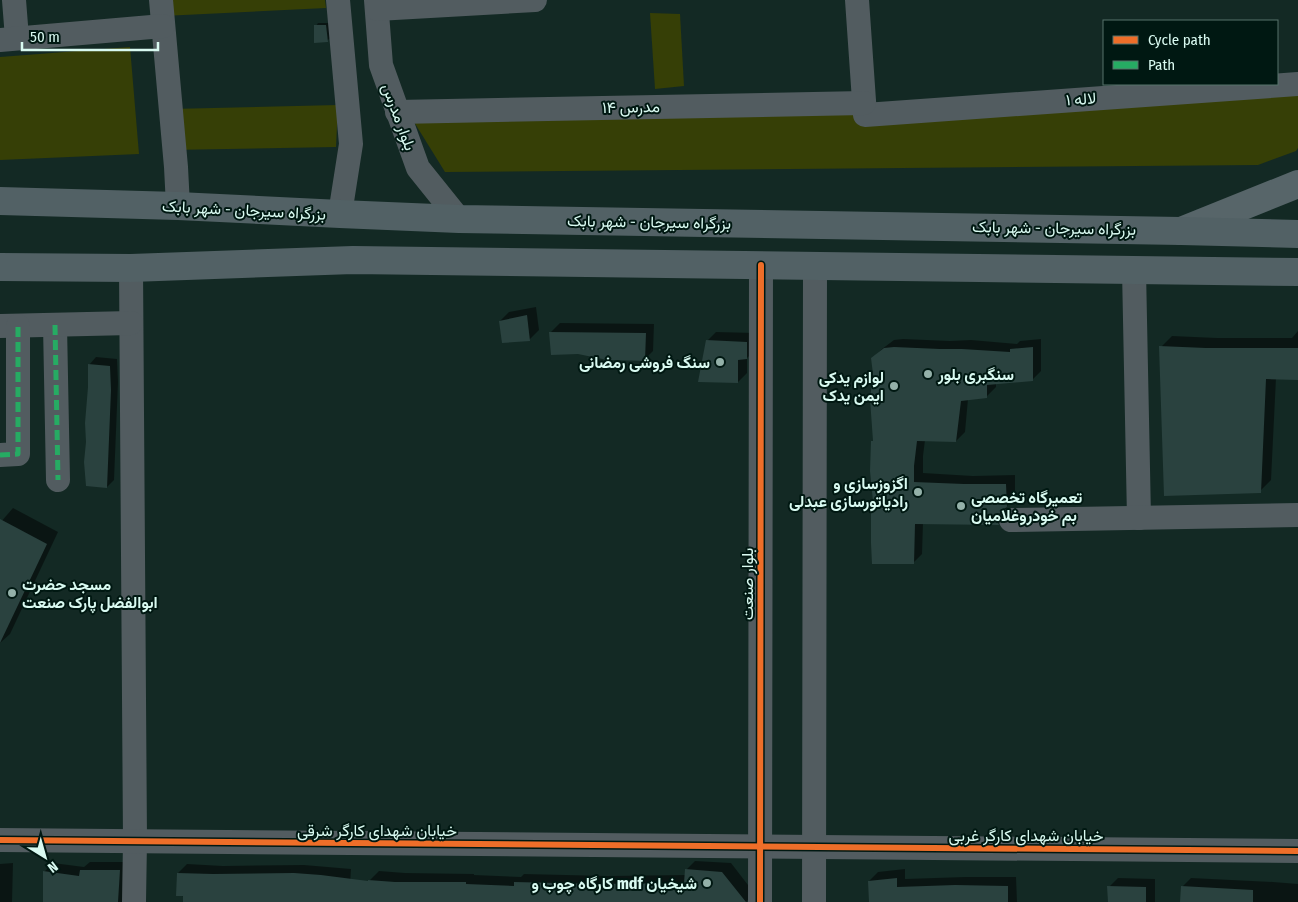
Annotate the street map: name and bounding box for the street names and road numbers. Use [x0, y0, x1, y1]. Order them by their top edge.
street label: بلوار مدرس [377, 81, 420, 154]
street label: لاله ۱ [1065, 88, 1097, 110]
street label: مدرس ۱۴ [602, 97, 660, 118]
street label: بزرگراه سیرجان - شهر بابک [162, 196, 326, 225]
street label: بزرگراه سیرجان - شهر بابک [567, 211, 731, 234]
street label: بزرگراه سیرجان - شهر بابک [972, 217, 1136, 240]
street label: بلوار صنعت [738, 548, 758, 620]
street label: خیابان شهدای کارگر شرقی [297, 821, 457, 841]
street label: خیابان شهدای کارگر غربی [948, 826, 1104, 846]

